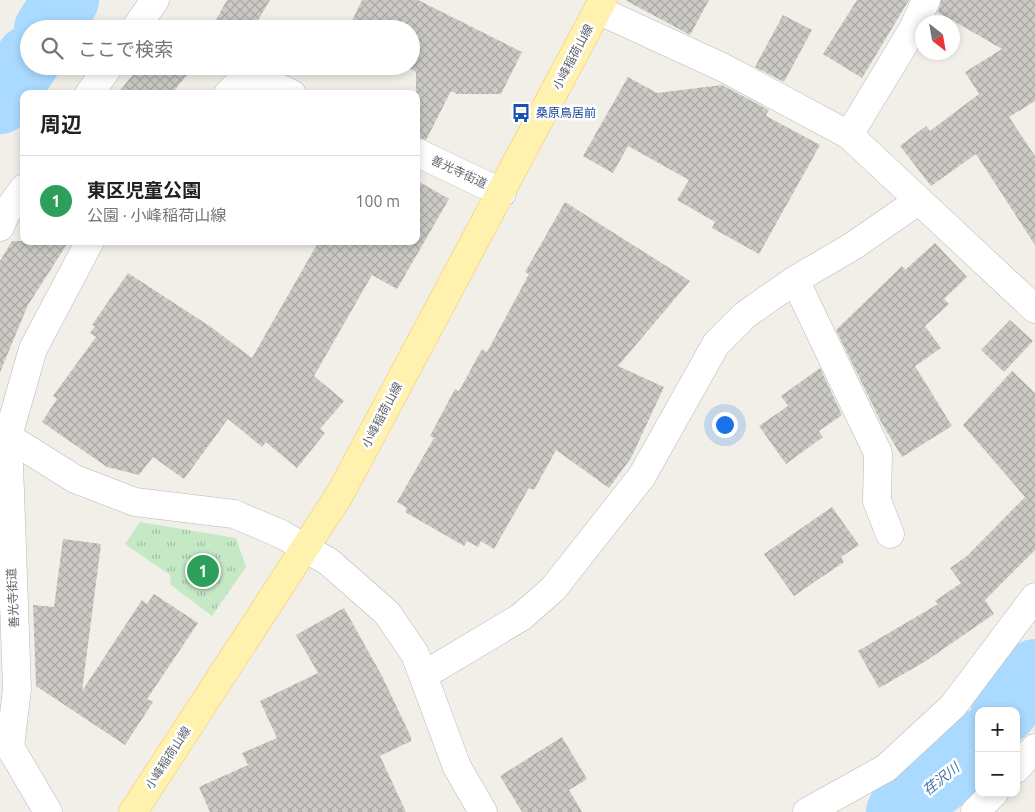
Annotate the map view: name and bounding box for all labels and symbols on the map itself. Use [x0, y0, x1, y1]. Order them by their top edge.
north arrow [915, 15, 960, 60]
street label: 小峰稲荷山線 [550, 22, 595, 92]
bus stop icon: 桑原鳥居前 [510, 102, 532, 124]
place label: 桑原鳥居前 [536, 106, 596, 119]
street label: 善光寺街道 [429, 153, 489, 190]
street label: 小峰稲荷山線 [359, 380, 404, 450]
your location [712, 412, 738, 438]
pin: 1 [187, 552, 219, 590]
street label: 善光寺街道 [4, 568, 21, 628]
street label: 小峰稲荷山線 [143, 724, 193, 791]
water label: 荏沢川 [920, 758, 964, 798]

